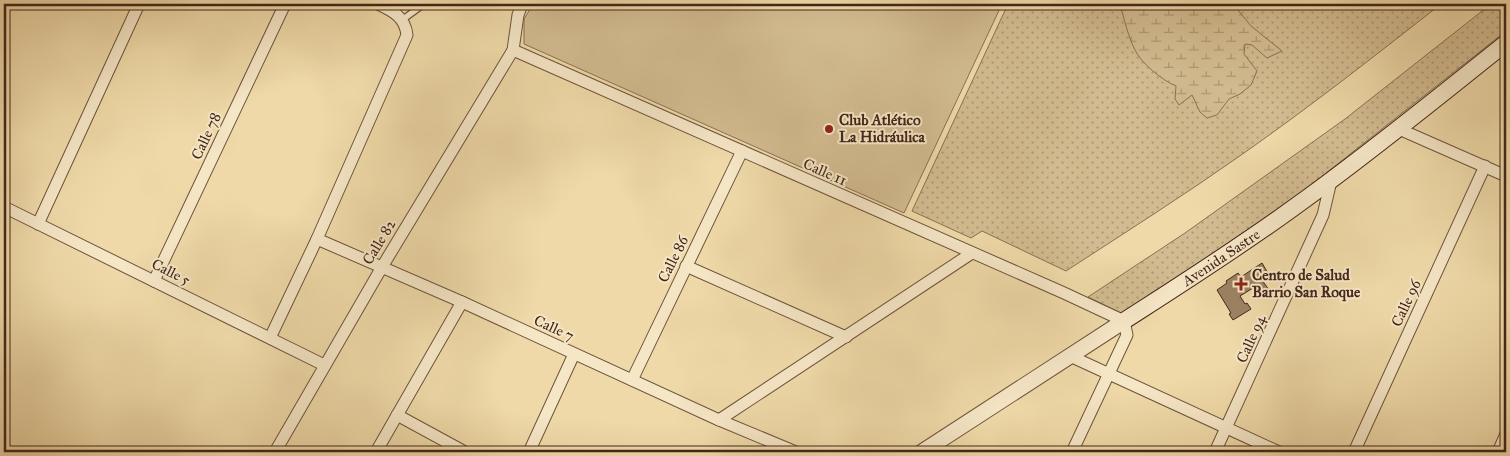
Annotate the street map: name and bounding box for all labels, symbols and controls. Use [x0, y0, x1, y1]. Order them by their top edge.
street label: Calle 78 [187, 109, 225, 163]
place label: Club Atlético La Hidráulica [839, 111, 926, 146]
marker: Club Atlético La Hidráulica [823, 123, 835, 135]
street label: Calle 11 [800, 154, 850, 190]
street label: Calle 82 [359, 216, 400, 268]
street label: Avenida Sastre [1178, 225, 1264, 291]
street label: Calle 86 [654, 232, 693, 285]
street label: Calle 5 [149, 255, 193, 289]
place label: Centro de Salud Barrio San Roque [1252, 266, 1361, 302]
street label: Calle 96 [1387, 275, 1425, 329]
marker: Centro de Salud Barrio San Roque [1234, 277, 1248, 291]
street label: Calle 7 [531, 311, 577, 345]
street label: Calle 94 [1233, 312, 1270, 366]

